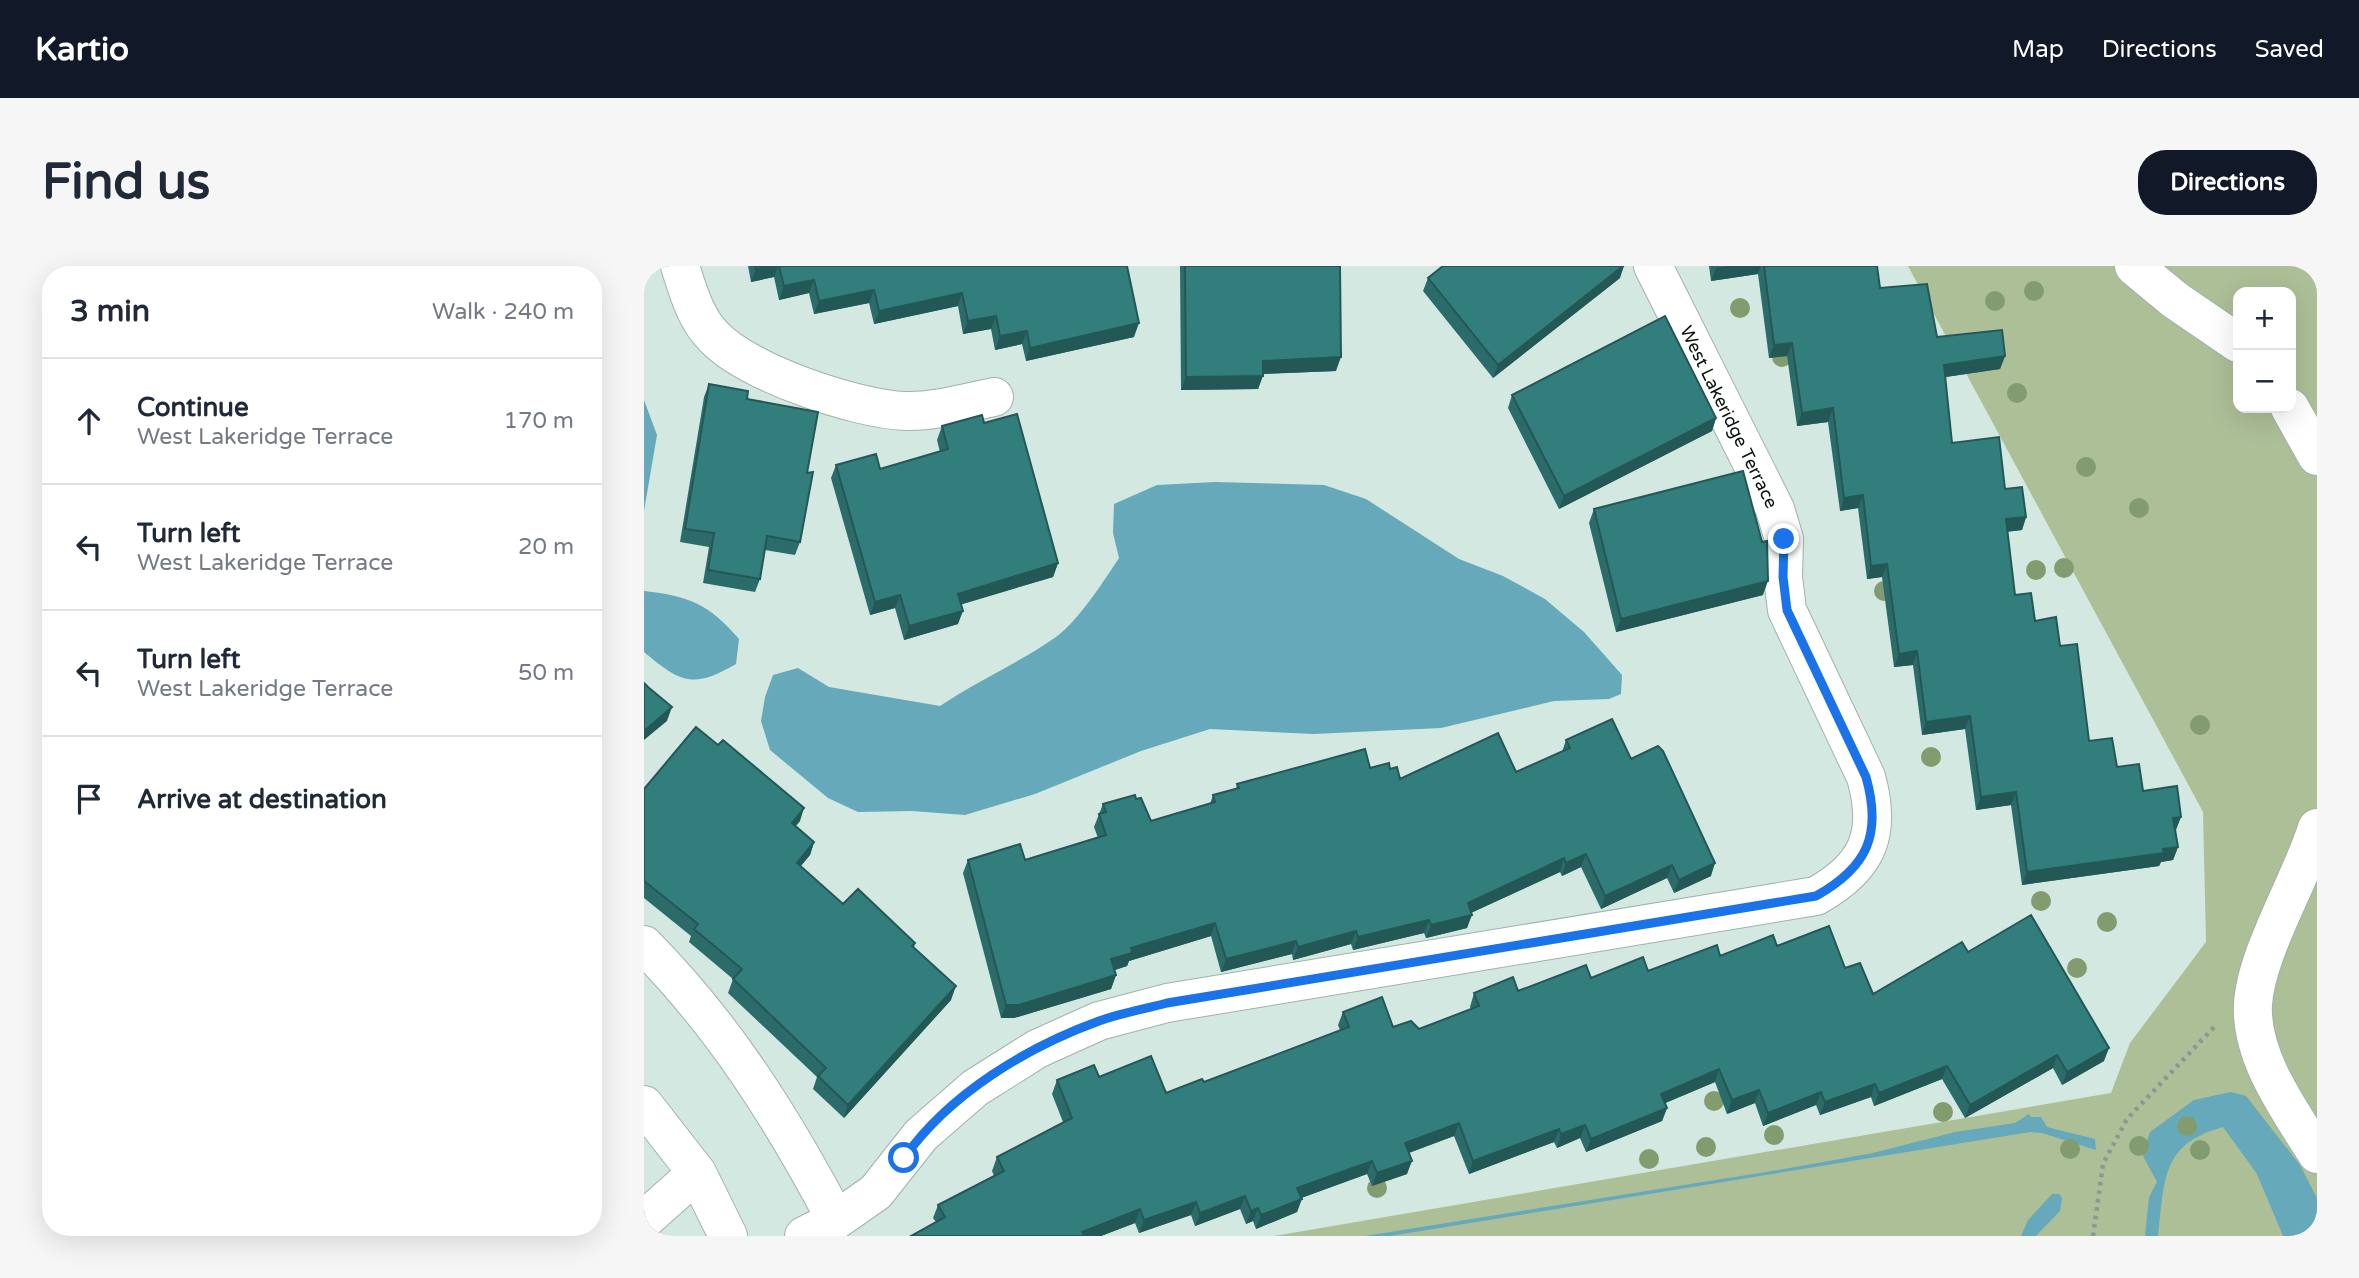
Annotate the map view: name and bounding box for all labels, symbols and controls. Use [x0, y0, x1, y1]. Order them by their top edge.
text: Kartio [35, 30, 129, 69]
text: Map [2012, 35, 2064, 64]
text: Directions [2102, 35, 2217, 64]
text: Saved [2255, 35, 2324, 64]
button: Directions [2138, 150, 2317, 215]
text: Find us [42, 153, 210, 212]
map controls [2233, 287, 2296, 413]
button: + [2233, 287, 2296, 350]
text: 3 min [70, 293, 150, 330]
text: Walk · 240 m [432, 298, 574, 326]
street label: West Lakeridge Terrace [1675, 322, 1783, 512]
button: − [2233, 350, 2296, 413]
text: Continue [137, 392, 249, 423]
icon: ahead [70, 402, 108, 440]
text: 170 m [504, 407, 574, 435]
text: West Lakeridge Terrace [137, 423, 393, 451]
text: Turn left [137, 518, 240, 549]
route end [1768, 523, 1799, 554]
icon: left [70, 528, 108, 566]
text: 20 m [518, 533, 574, 561]
text: West Lakeridge Terrace [137, 549, 393, 577]
text: Turn left [137, 644, 240, 675]
icon: left [70, 654, 108, 692]
text: 50 m [518, 659, 574, 687]
text: West Lakeridge Terrace [137, 675, 393, 703]
icon: arrive [70, 780, 108, 818]
text: Arrive at destination [137, 784, 387, 815]
route start [888, 1142, 919, 1173]

